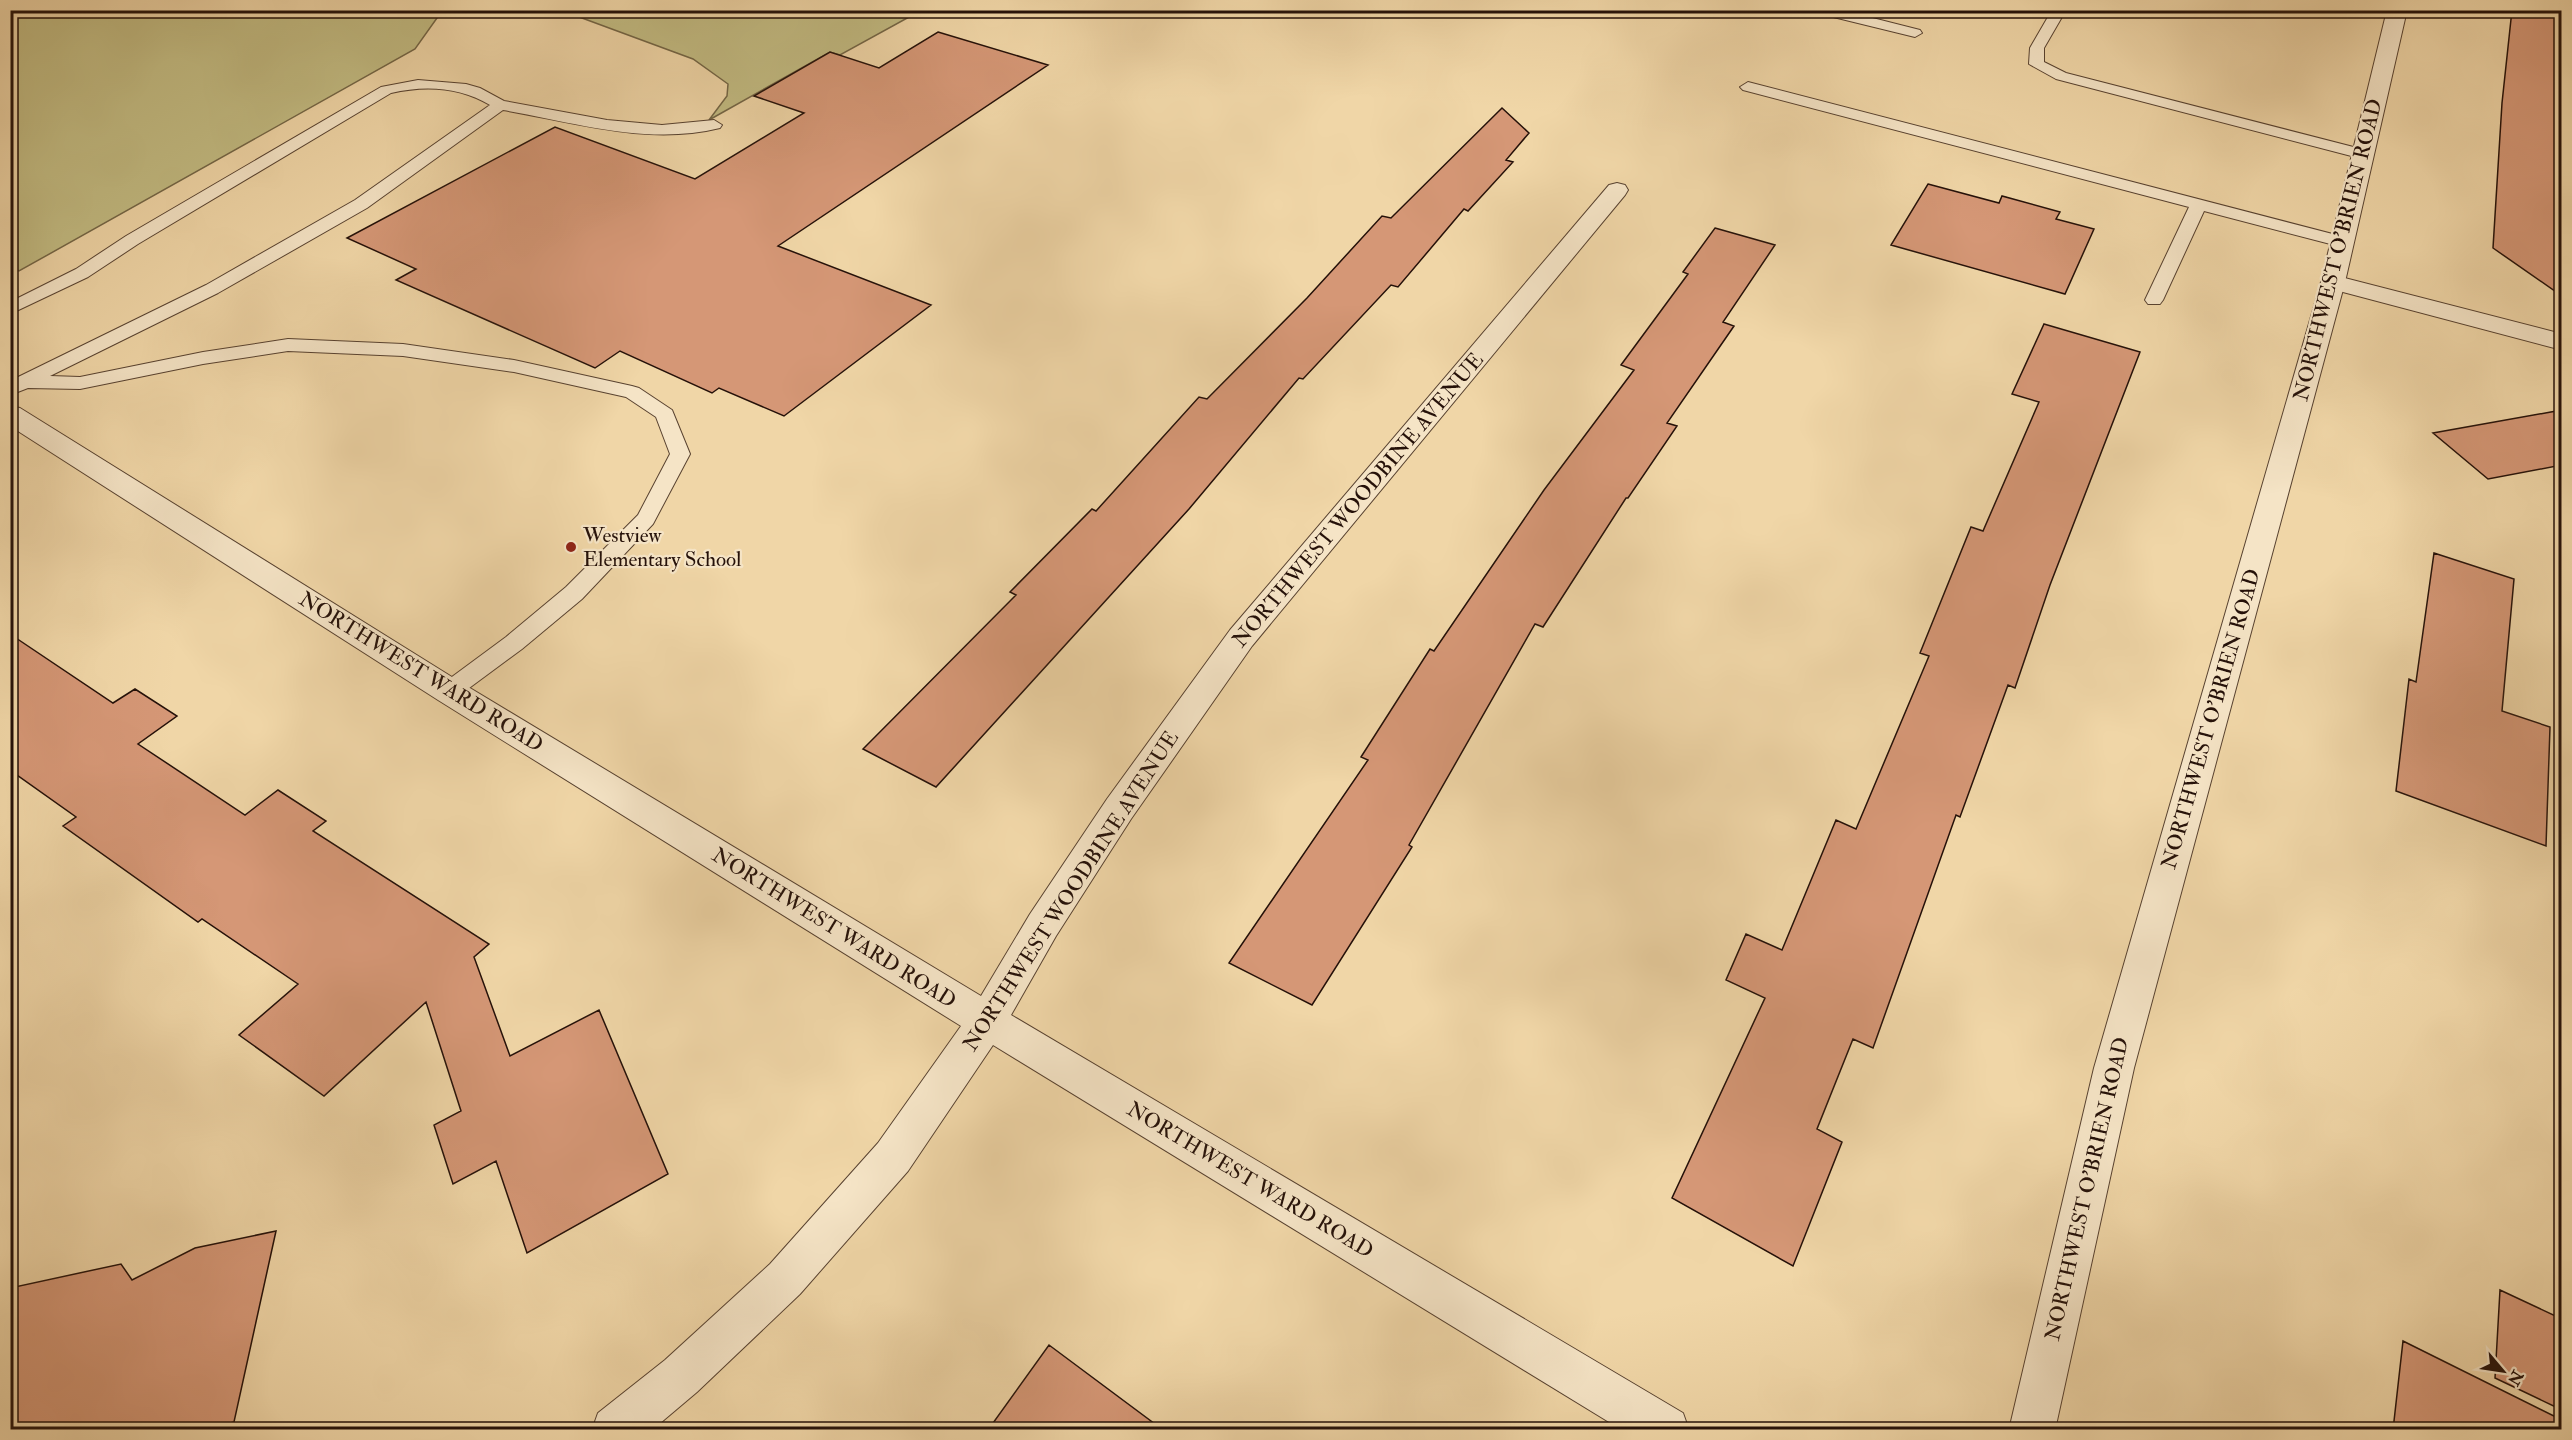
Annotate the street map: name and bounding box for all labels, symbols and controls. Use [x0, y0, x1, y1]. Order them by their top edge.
street label: NORTHWEST O'BRIEN ROAD [2287, 96, 2389, 404]
street label: NORTHWEST WOODBINE AVENUE [1227, 347, 1489, 653]
place label: Westview Elementary School [582, 522, 742, 573]
marker: Westview Elementary School [564, 540, 578, 554]
street label: NORTHWEST O'BRIEN ROAD [2155, 566, 2267, 872]
street label: NORTHWEST WARD ROAD [294, 586, 548, 758]
street label: NORTHWEST WOODBINE AVENUE [957, 726, 1185, 1056]
street label: NORTHWEST WARD ROAD [707, 842, 961, 1014]
street label: NORTHWEST O'BRIEN ROAD [2039, 1035, 2135, 1343]
street label: NORTHWEST WARD ROAD [1122, 1096, 1378, 1264]
north arrow [2473, 1341, 2533, 1401]
text: N [2503, 1366, 2528, 1389]

